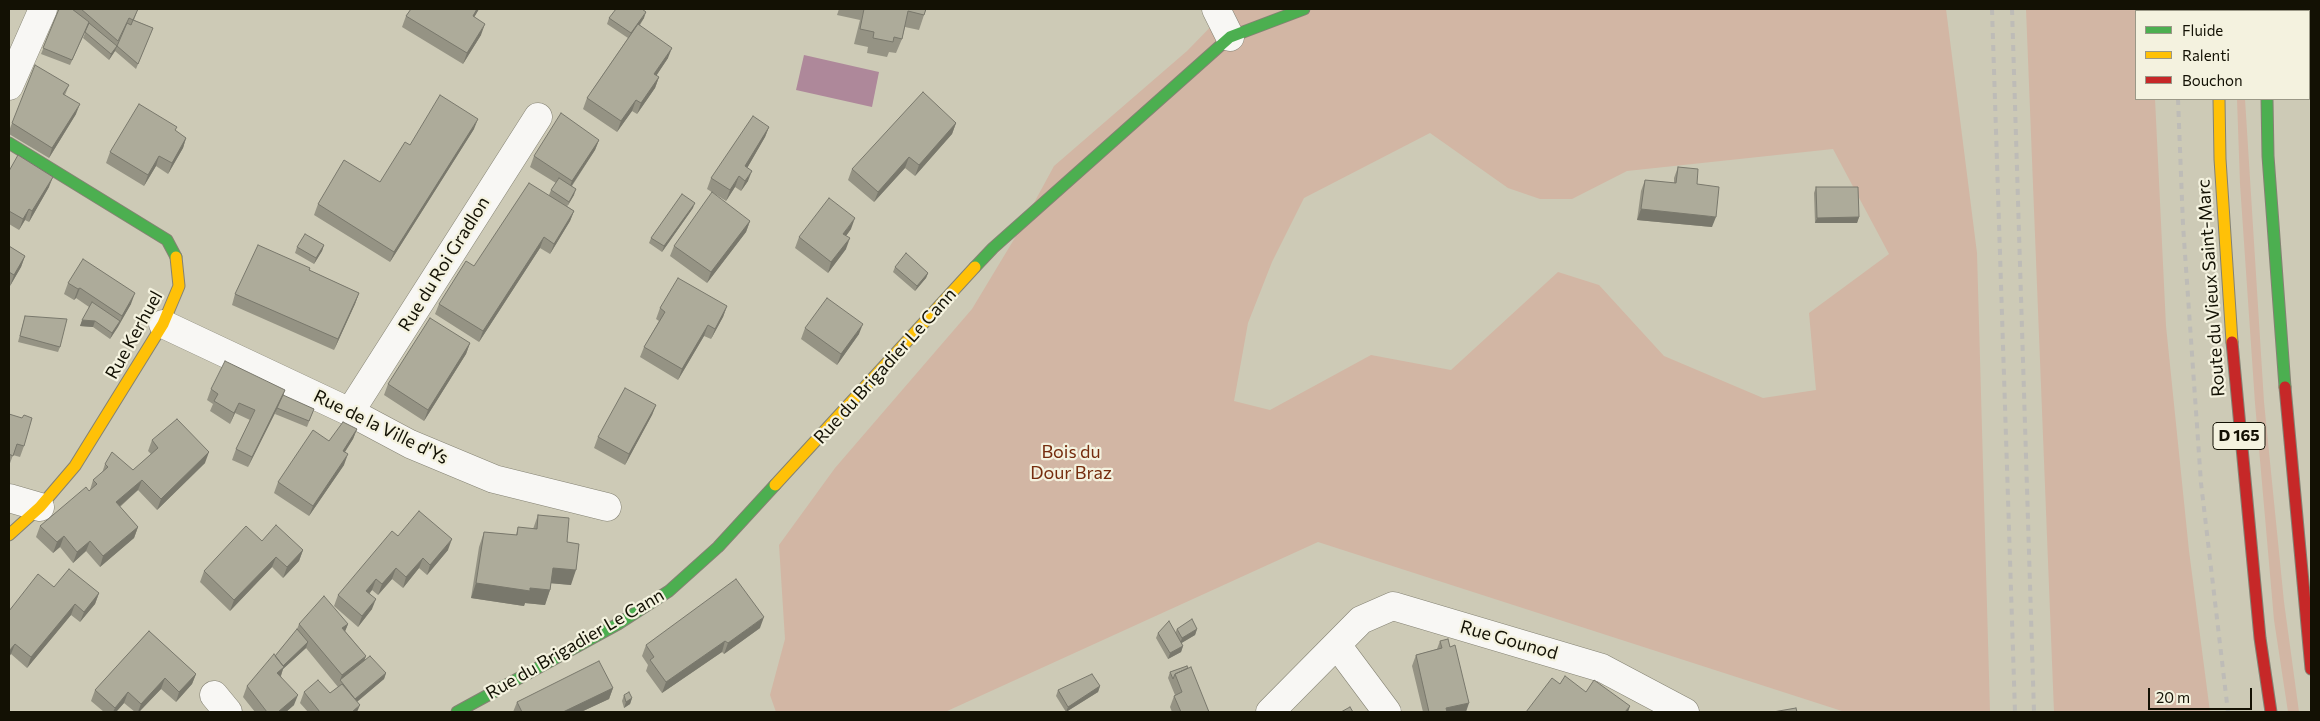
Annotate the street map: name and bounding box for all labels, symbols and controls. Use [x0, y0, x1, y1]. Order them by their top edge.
legend [2135, 10, 2310, 100]
text: Fluide [2182, 21, 2223, 39]
text: Ralenti [2182, 46, 2230, 64]
text: Bouchon [2182, 71, 2243, 89]
street label: Route du Vieux Saint-Marc [2193, 179, 2229, 397]
street label: Rue du Roi Gradlon [394, 193, 494, 335]
street label: Rue du Brigadier Le Cann [809, 284, 961, 448]
street label: Rue Kerhuel [101, 287, 167, 383]
street label: Rue de la Ville d'Ys [310, 385, 452, 469]
road number: D 165 [2213, 422, 2265, 450]
park label: Bois du Dour Braz [1030, 441, 1112, 484]
street label: Rue du Brigadier Le Cann [482, 584, 668, 704]
street label: Rue Gounod [1458, 616, 1560, 664]
scale bar [2150, 678, 2254, 710]
text: 20 m [2156, 688, 2190, 706]

